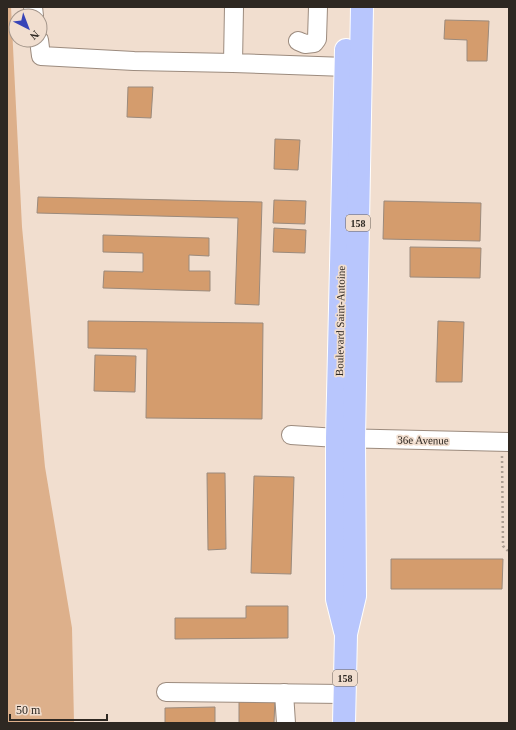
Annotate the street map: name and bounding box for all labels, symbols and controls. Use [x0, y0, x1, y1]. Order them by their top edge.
north arrow [8, 8, 48, 48]
text: N [28, 28, 42, 43]
road number: 158 [346, 215, 370, 231]
street label: Boulevard Saint-Antoine [333, 266, 347, 376]
street label: 36e Avenue [397, 434, 449, 446]
road number: 158 [333, 670, 357, 686]
scale bar [10, 696, 107, 722]
text: 50 m [16, 703, 41, 717]

